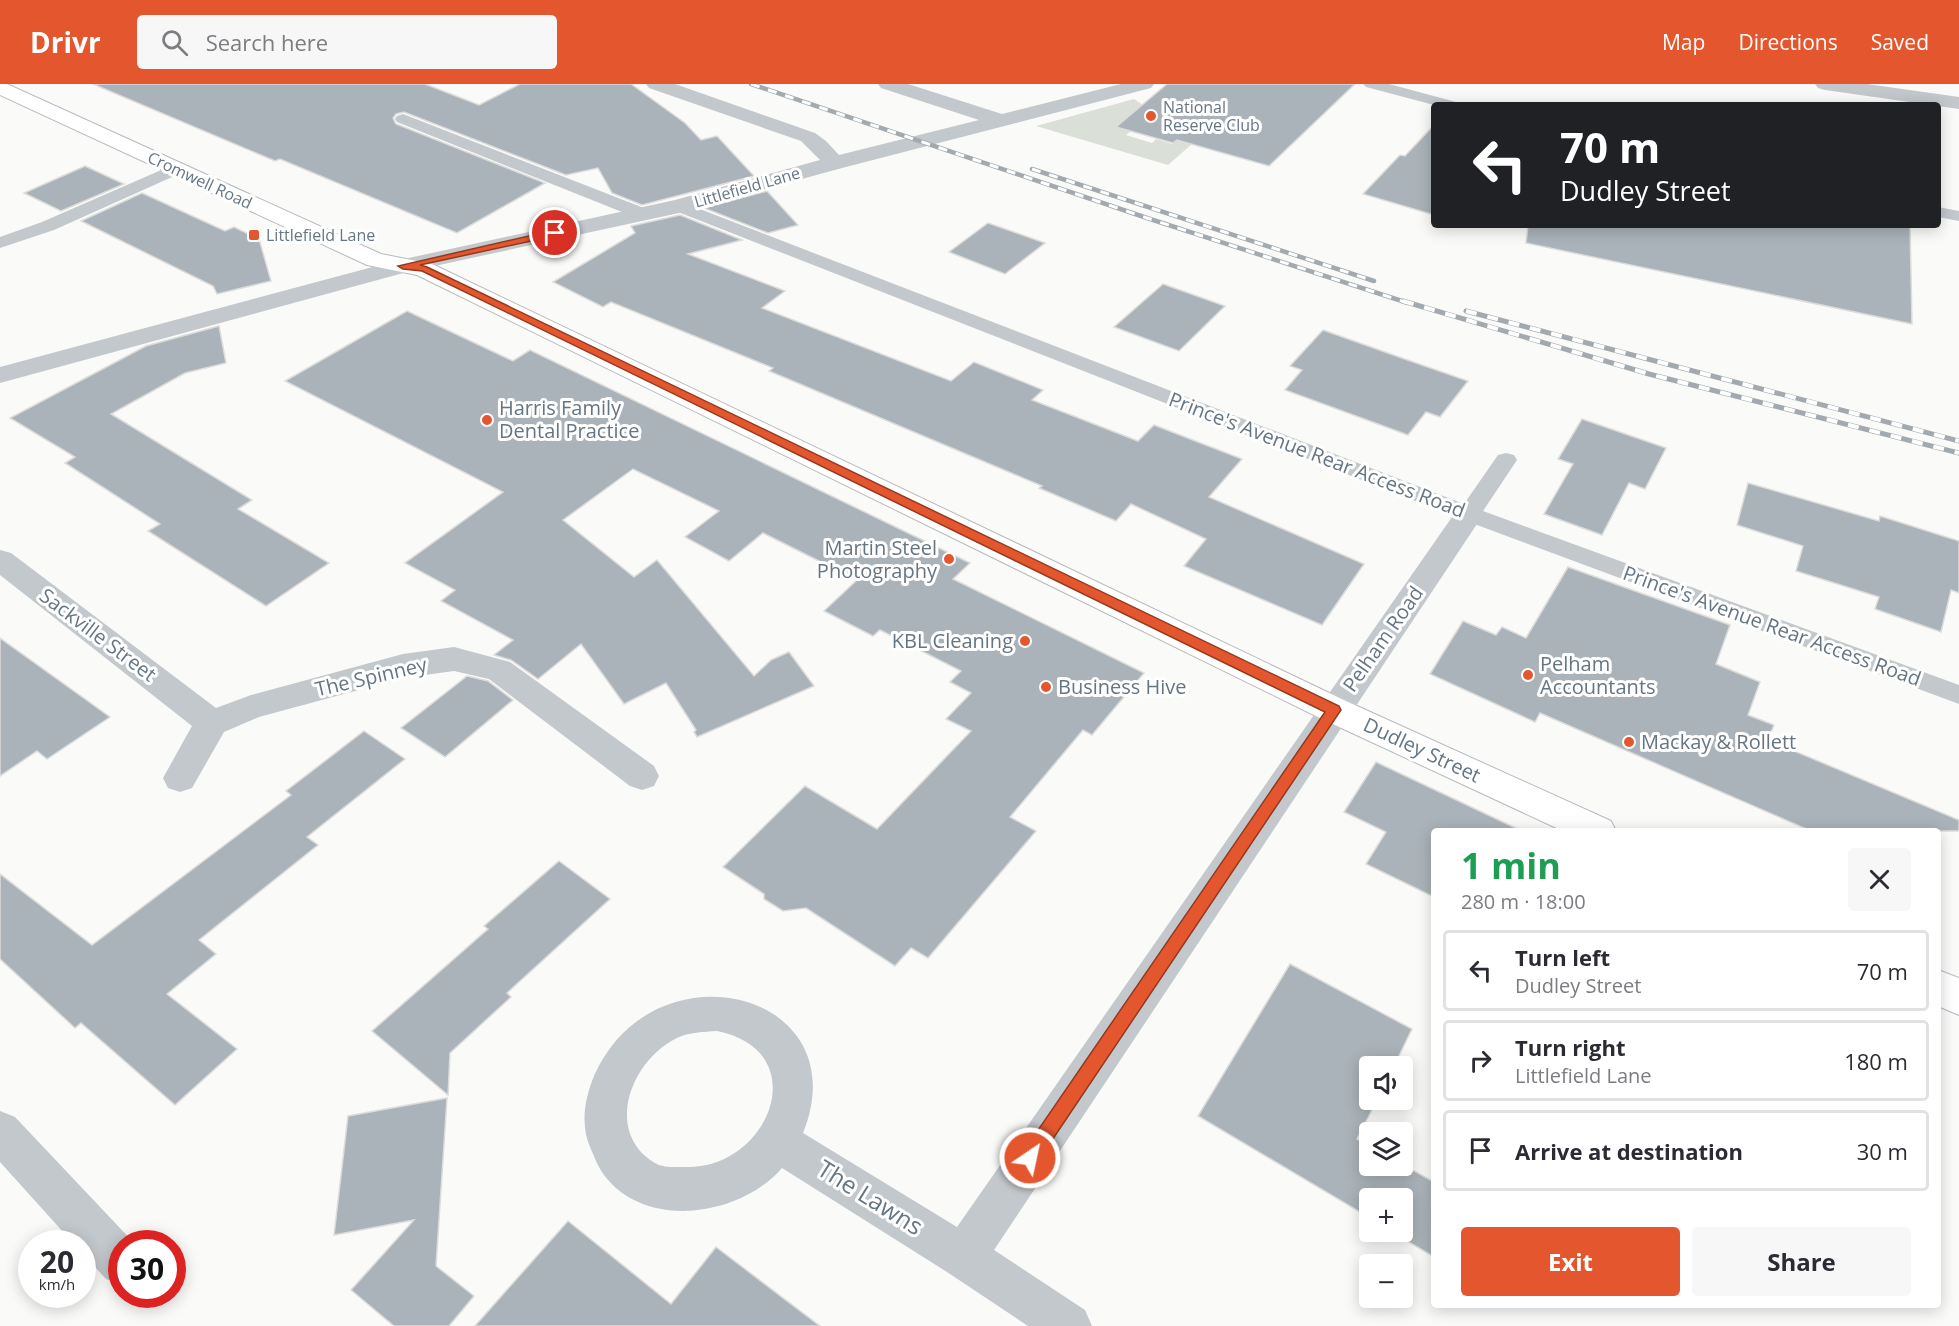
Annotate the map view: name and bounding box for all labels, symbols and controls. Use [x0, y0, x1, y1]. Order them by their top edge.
search box [137, 15, 557, 69]
text: Drivr [30, 23, 101, 61]
icon: search [158, 26, 191, 59]
text: Search here [206, 27, 328, 57]
text: Map [1662, 28, 1705, 56]
text: Directions [1738, 28, 1838, 56]
text: Saved [1871, 28, 1929, 56]
place label: National Reserve Club [1163, 96, 1260, 136]
marker: National Reserve Club [1144, 109, 1158, 123]
text: 70 m [1560, 118, 1660, 175]
icon: left [1461, 126, 1539, 204]
street label: Cromwell Road [144, 146, 256, 214]
street label: Littlefield Lane [691, 161, 803, 213]
text: Dudley Street [1560, 172, 1731, 209]
pin [529, 207, 580, 258]
icon: arrive [538, 216, 571, 249]
place label: Littlefield Lane [266, 224, 375, 246]
marker: Littlefield Lane [247, 228, 261, 242]
street label: Prince's Avenue Rear Access Road [1165, 385, 1469, 524]
place label: Harris Family Dental Practice [499, 394, 639, 444]
marker: Harris Family Dental Practice [480, 413, 494, 427]
place label: Martin Steel Photography [817, 534, 938, 584]
marker: Martin Steel Photography [942, 552, 956, 566]
street label: Prince's Avenue Rear Access Road [1619, 559, 1925, 692]
street label: Pelham Road [1336, 581, 1429, 697]
street label: Sackville Street [34, 582, 162, 687]
place label: KBL Cleaning [892, 627, 1013, 654]
marker: KBL Cleaning [1018, 634, 1032, 648]
street label: The Spinney [312, 650, 430, 702]
place label: Pelham Accountants [1540, 650, 1656, 700]
marker: Pelham Accountants [1521, 668, 1535, 682]
place label: Business Hive [1058, 673, 1187, 700]
marker: Business Hive [1039, 680, 1053, 694]
street label: Dudley Street [1359, 711, 1485, 788]
place label: Mackay & Rollett [1641, 728, 1796, 755]
marker: Mackay & Rollett [1622, 735, 1636, 749]
text: 1 min [1461, 841, 1561, 890]
button: close [1848, 848, 1911, 911]
text: 280 m · 18:00 [1461, 888, 1586, 915]
text: Turn left [1515, 942, 1610, 972]
icon: left [1464, 954, 1497, 987]
text: 70 m [1857, 956, 1908, 986]
text: Dudley Street [1515, 972, 1641, 999]
text: Turn right [1515, 1032, 1626, 1062]
icon: right [1464, 1044, 1497, 1077]
text: 180 m [1844, 1046, 1908, 1076]
map controls [1359, 1056, 1413, 1308]
button: sound [1359, 1056, 1413, 1110]
text: Littlefield Lane [1515, 1062, 1652, 1089]
button: layers [1359, 1122, 1413, 1176]
position arrow [998, 1126, 1062, 1190]
icon: arrive [1464, 1134, 1497, 1167]
text: Arrive at destination [1515, 1136, 1743, 1166]
text: 30 m [1857, 1136, 1908, 1166]
street label: The Lawns [812, 1151, 930, 1242]
button: + [1359, 1188, 1413, 1242]
button: Exit [1461, 1227, 1680, 1296]
button: Share [1692, 1227, 1911, 1296]
speed limit sign: 30 [108, 1230, 186, 1308]
text: 20 [40, 1241, 74, 1282]
button: − [1359, 1254, 1413, 1308]
text: km/h [39, 1274, 75, 1294]

